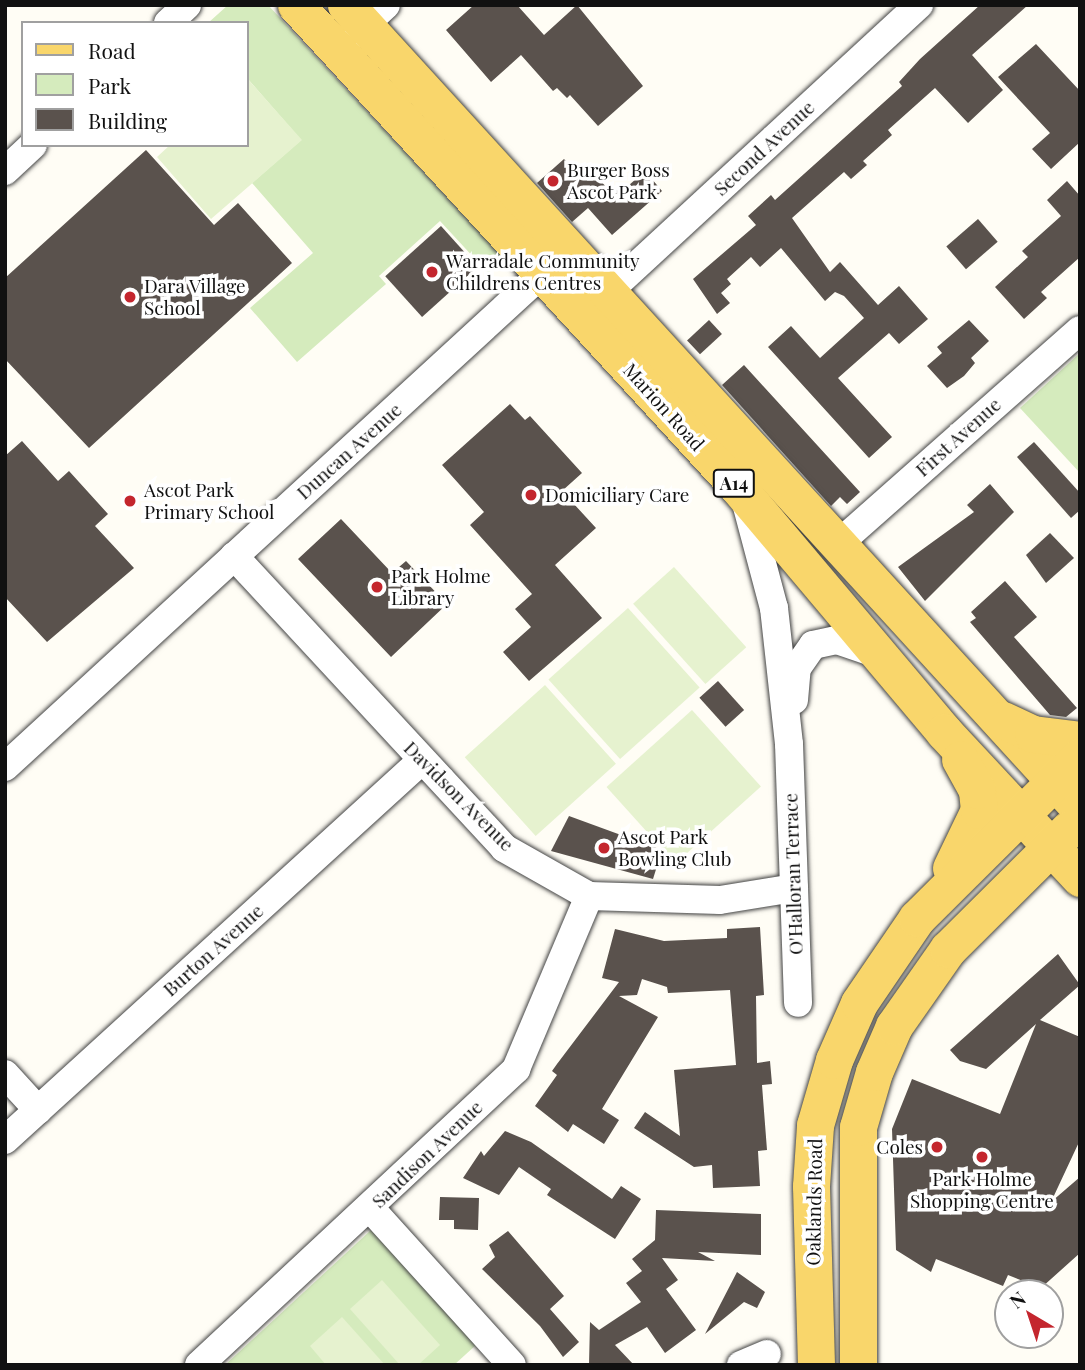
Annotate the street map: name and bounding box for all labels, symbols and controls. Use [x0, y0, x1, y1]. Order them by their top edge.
legend [21, 21, 248, 147]
text: Road [88, 36, 136, 64]
text: Park [88, 71, 131, 99]
street label: Second Avenue [709, 96, 819, 200]
text: Building [88, 106, 167, 134]
place label: Burger Boss Ascot Park [567, 159, 670, 203]
marker: Burger Boss Ascot Park [545, 173, 561, 189]
place label: Warradale Community Childrens Centres [446, 250, 640, 294]
marker: Warradale Community Childrens Centres [424, 264, 440, 280]
place label: Dara Village School [144, 275, 247, 319]
marker: Dara Village School [122, 289, 138, 305]
street label: Marion Road [619, 359, 709, 455]
street label: First Avenue [910, 393, 1006, 481]
street label: Duncan Avenue [292, 398, 406, 504]
road number: A14 [711, 468, 757, 498]
place label: Ascot Park Primary School [144, 479, 275, 523]
place label: Domiciliary Care [545, 484, 690, 506]
marker: Domiciliary Care [523, 487, 539, 503]
marker: Ascot Park Primary School [122, 493, 138, 509]
place label: Park Holme Library [391, 565, 491, 609]
marker: Park Holme Library [369, 579, 385, 595]
street label: Davidson Avenue [399, 736, 519, 856]
street label: O'Halloran Terrace [779, 792, 807, 956]
place label: Ascot Park Bowling Club [618, 826, 731, 870]
marker: Ascot Park Bowling Club [596, 840, 612, 856]
street label: Burton Avenue [158, 899, 268, 1001]
street label: Sandison Avenue [367, 1095, 487, 1213]
place label: Coles [876, 1136, 923, 1158]
street label: Oaklands Road [801, 1138, 827, 1266]
marker: Coles [929, 1139, 945, 1155]
marker: Park Holme Shopping Centre [974, 1149, 990, 1165]
place label: Park Holme Shopping Centre [910, 1168, 1054, 1212]
north arrow [994, 1279, 1064, 1349]
text: N [1004, 1285, 1031, 1314]

